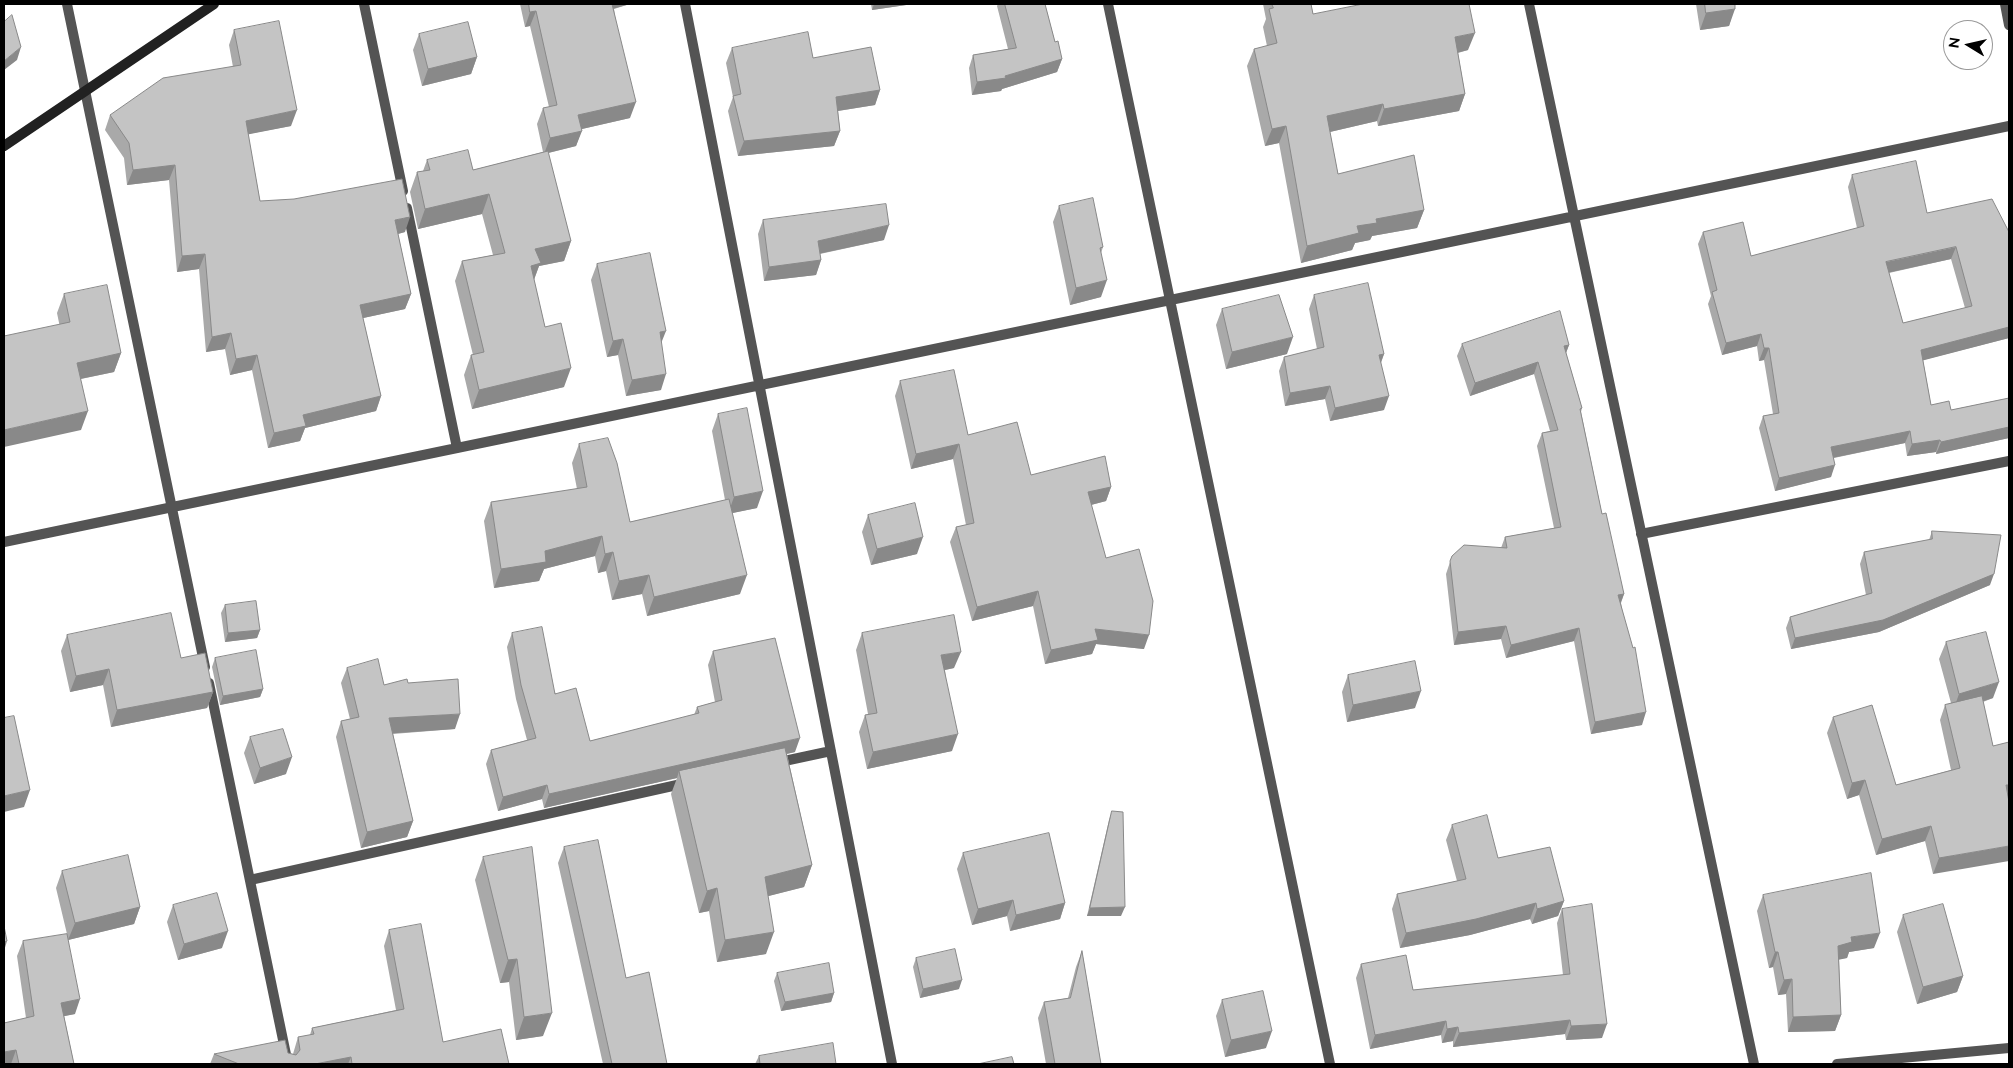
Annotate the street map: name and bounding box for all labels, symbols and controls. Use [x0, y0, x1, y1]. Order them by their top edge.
north arrow [1943, 20, 1993, 70]
text: N [1945, 36, 1963, 49]

